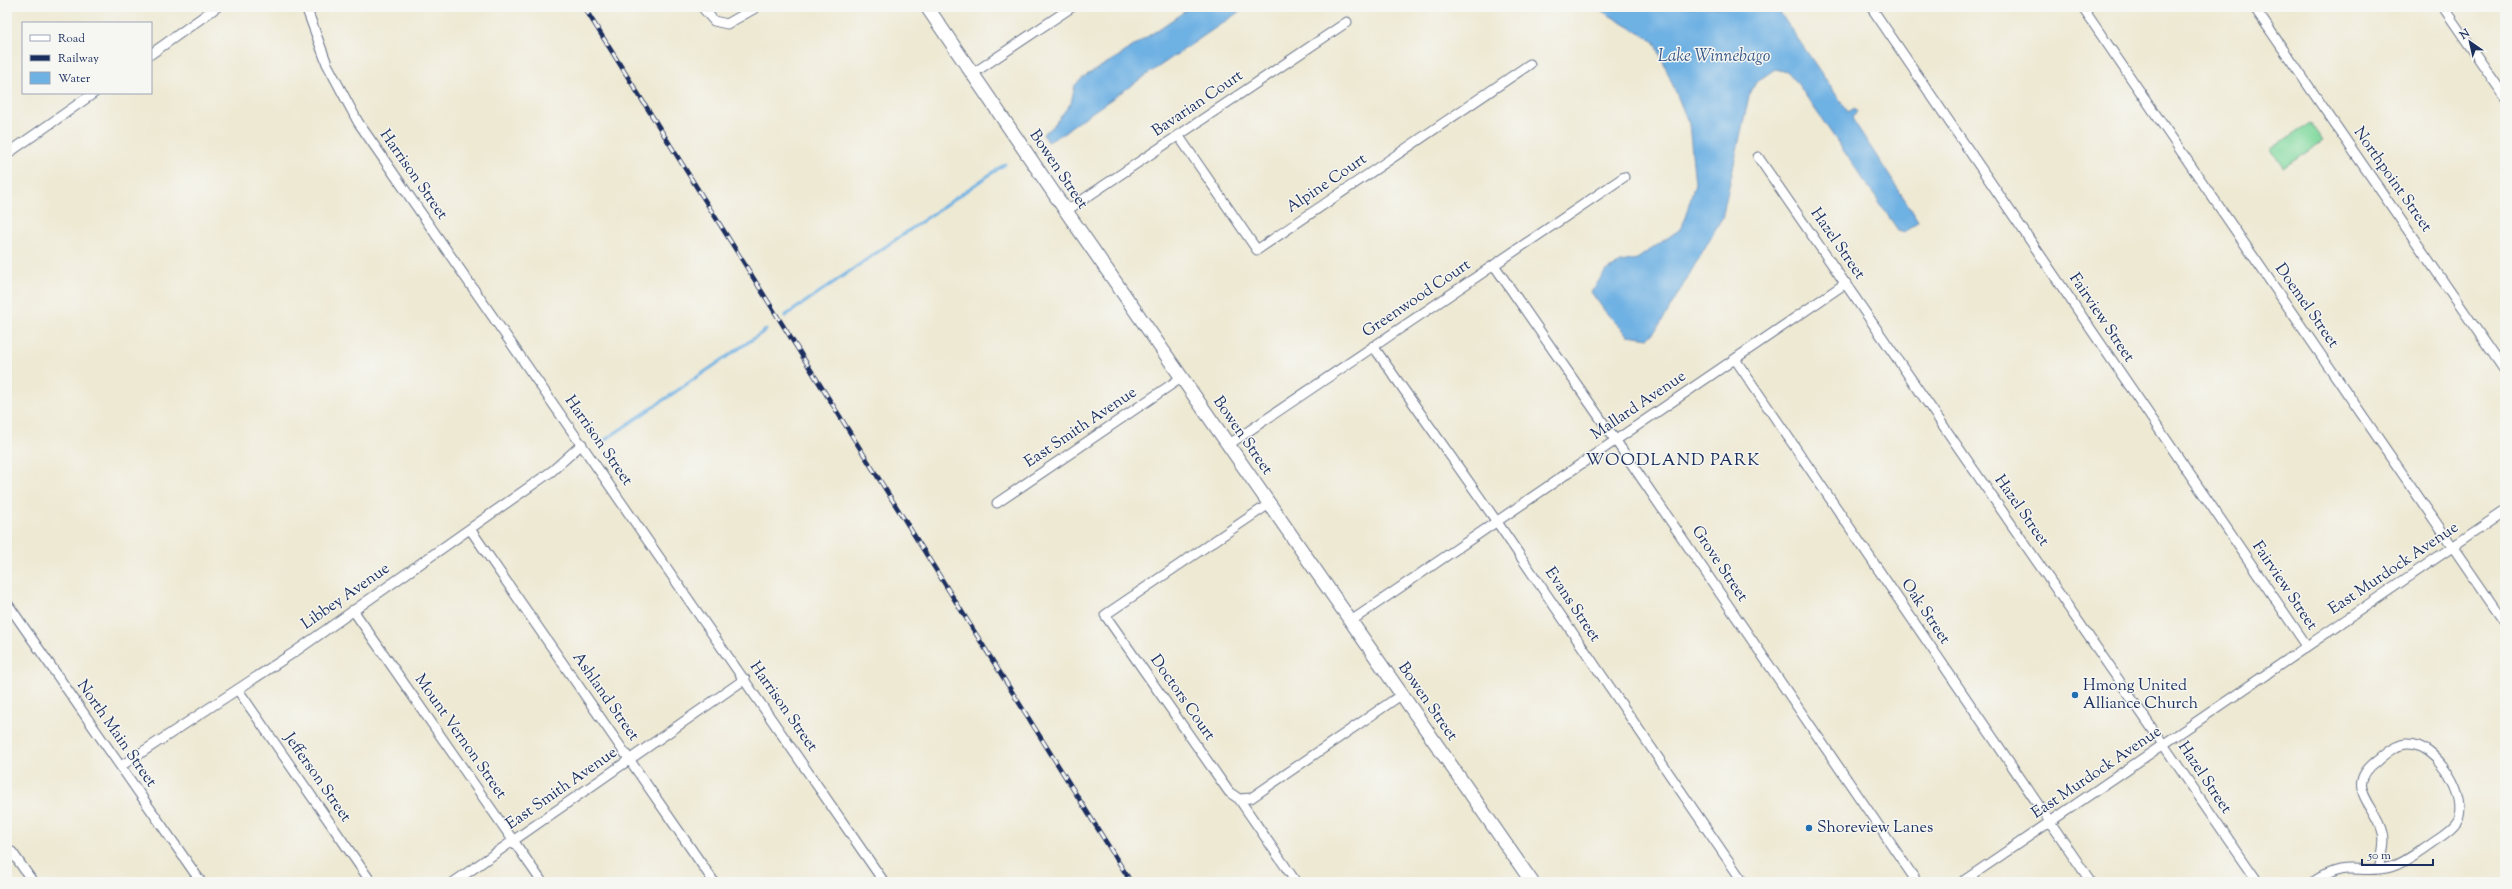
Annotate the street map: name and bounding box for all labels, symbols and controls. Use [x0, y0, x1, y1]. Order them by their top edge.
legend [22, 22, 152, 94]
north arrow [2450, 22, 2490, 62]
text: N [2456, 25, 2473, 44]
text: Road [58, 30, 85, 48]
water label: Lake Winnebago [1658, 45, 1771, 69]
text: Railway [58, 50, 99, 68]
street label: Bavarian Court [1148, 65, 1249, 143]
text: Water [58, 70, 91, 88]
street label: Northpoint Street [2347, 123, 2437, 238]
street label: Harrison Street [373, 125, 453, 225]
street label: Bowen Street [1023, 126, 1093, 215]
street label: Alpine Court [1282, 148, 1372, 219]
street label: Hazel Street [1804, 204, 1870, 285]
street label: Greenwood Court [1358, 254, 1476, 344]
street label: Doemel Street [2268, 259, 2344, 353]
street label: Fairview Street [2063, 269, 2140, 368]
street label: Mallard Avenue [1587, 366, 1691, 446]
street label: East Smith Avenue [1020, 382, 1142, 474]
street label: Harrison Street [558, 391, 638, 491]
street label: Bowen Street [1206, 392, 1278, 481]
district label: WOODLAND PARK [1586, 449, 1760, 473]
street label: Hazel Street [1988, 471, 2054, 552]
street label: East Murdock Avenue [2324, 517, 2464, 621]
street label: Grove Street [1685, 521, 1753, 607]
street label: Fairview Street [2246, 537, 2323, 636]
street label: Libbey Avenue [297, 558, 395, 636]
street label: Evans Street [1538, 563, 1606, 647]
street label: Oak Street [1895, 575, 1956, 650]
street label: Ashland Street [566, 648, 644, 746]
street label: Doctors Court [1144, 650, 1221, 746]
street label: Harrison Street [743, 657, 823, 757]
street label: Bowen Street [1391, 658, 1463, 747]
street label: Mount Vernon Street [408, 670, 512, 804]
place label: Hmong United Alliance Church [2083, 675, 2199, 716]
street label: North Main Street [70, 676, 162, 793]
marker: Hmong United Alliance Church [2070, 690, 2080, 700]
street label: East Murdock Avenue [2027, 721, 2167, 825]
street label: Jefferson Street [277, 728, 357, 828]
street label: Hazel Street [2171, 737, 2237, 819]
street label: East Smith Avenue [502, 742, 622, 836]
place label: Shoreview Lanes [1817, 817, 1933, 840]
marker: Shoreview Lanes [1804, 823, 1814, 833]
scale bar [2362, 841, 2433, 867]
text: 50 m [2367, 847, 2391, 865]

